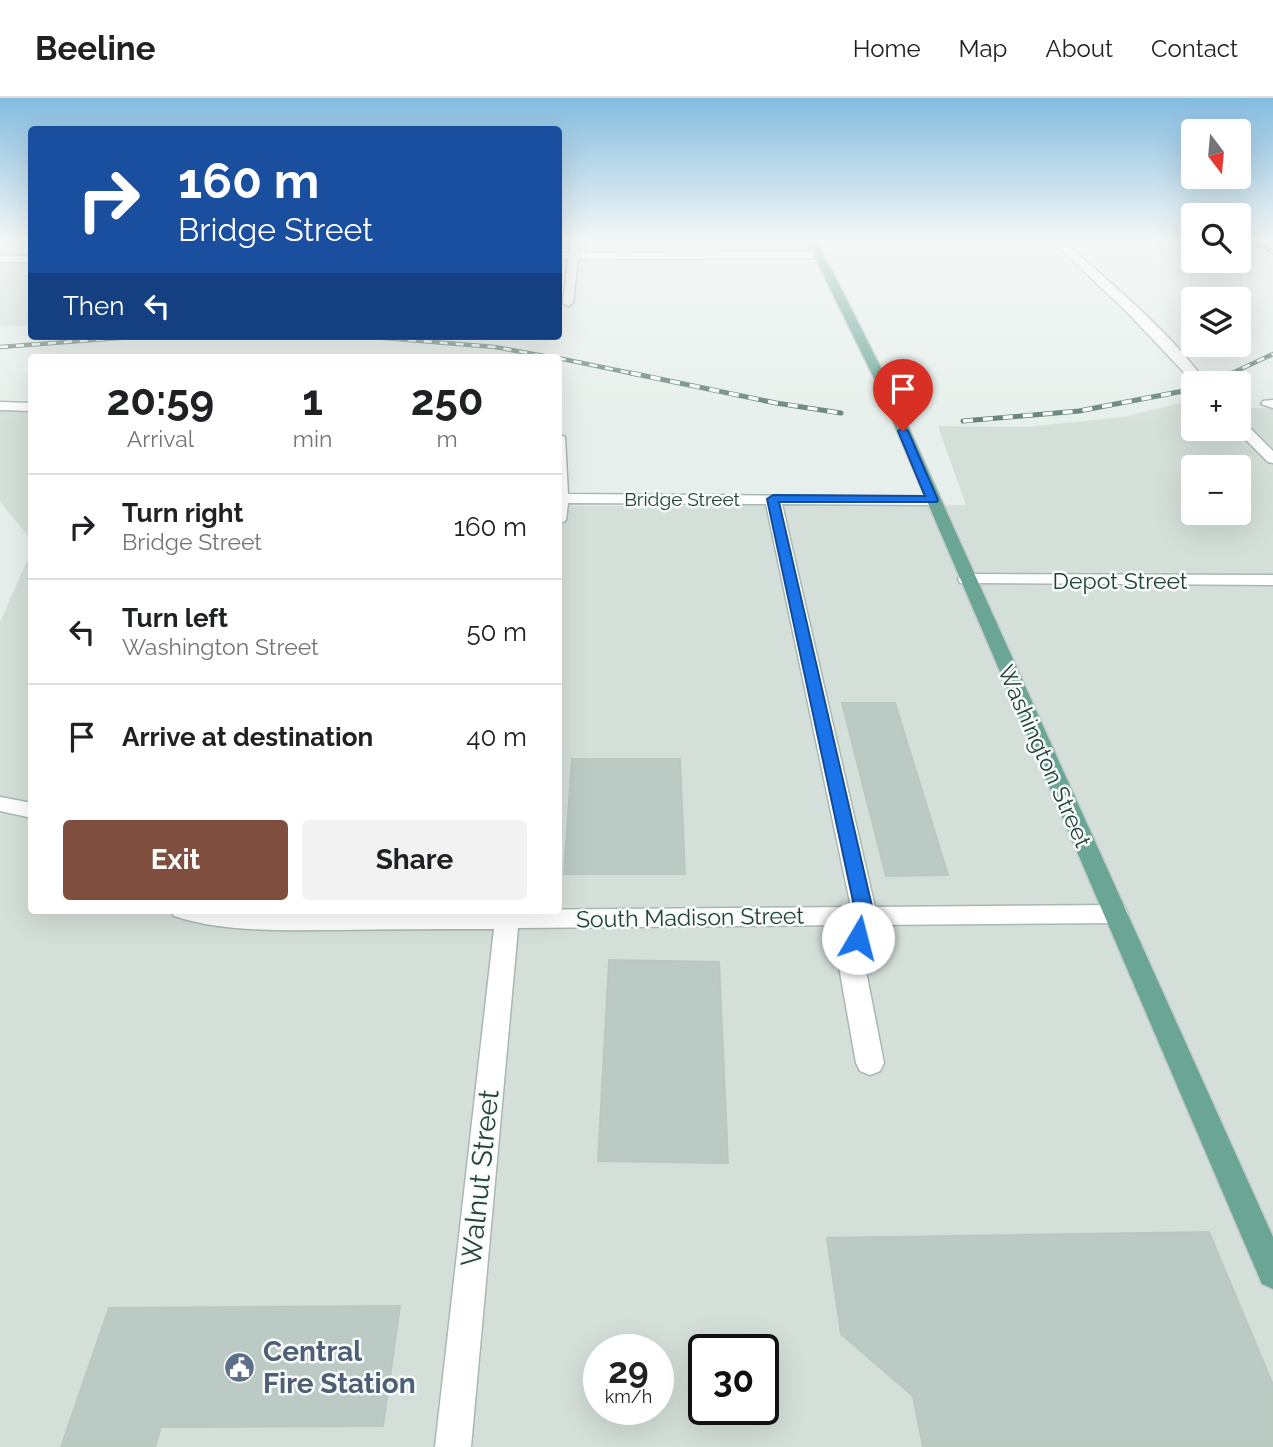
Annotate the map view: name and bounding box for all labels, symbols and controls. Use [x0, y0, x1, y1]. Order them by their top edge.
text: Beeline [35, 29, 156, 68]
text: Home [853, 34, 921, 63]
text: Map [959, 34, 1007, 63]
text: About [1045, 34, 1113, 63]
text: Contact [1151, 34, 1238, 63]
north arrow [1181, 119, 1251, 189]
map controls [1181, 119, 1251, 525]
text: 160 m [178, 152, 319, 209]
icon: right [63, 154, 154, 245]
button: search [1181, 203, 1251, 273]
text: Bridge Street [178, 211, 373, 248]
icon: left [138, 287, 176, 325]
button: layers [1181, 287, 1251, 357]
text: Then [63, 291, 124, 321]
pin [873, 359, 933, 431]
icon: arrive [884, 370, 922, 408]
button: + [1181, 371, 1251, 441]
text: 20:59 [106, 376, 214, 425]
text: 1 [302, 376, 323, 425]
text: 250 [411, 376, 484, 425]
text: Arrival [127, 425, 194, 452]
text: min [293, 425, 332, 452]
text: m [437, 425, 458, 452]
button: − [1181, 455, 1251, 525]
street label: Bridge Street [624, 488, 740, 510]
text: Turn right [122, 498, 243, 528]
icon: right [63, 508, 101, 546]
text: 160 m [454, 512, 527, 542]
text: Bridge Street [122, 528, 262, 555]
street label: Depot Street [1053, 567, 1188, 594]
text: Turn left [122, 603, 228, 633]
icon: left [63, 613, 101, 651]
text: 50 m [466, 617, 527, 647]
text: Washington Street [122, 633, 319, 660]
street label: Washington Street [993, 661, 1097, 852]
icon: arrive [63, 718, 101, 756]
text: Arrive at destination [122, 722, 373, 752]
text: 40 m [466, 722, 527, 752]
button: Exit [63, 820, 288, 900]
button: Share [302, 820, 527, 900]
position arrow [821, 901, 895, 975]
street label: South Madison Street [576, 902, 805, 932]
street label: Walnut Street [454, 1087, 506, 1268]
speed limit sign: 30 [688, 1334, 779, 1425]
place label: Central Fire Station [263, 1335, 416, 1400]
public building icon: Central Fire Station [223, 1350, 257, 1384]
text: 29 [608, 1350, 649, 1391]
text: km/h [605, 1386, 652, 1407]

